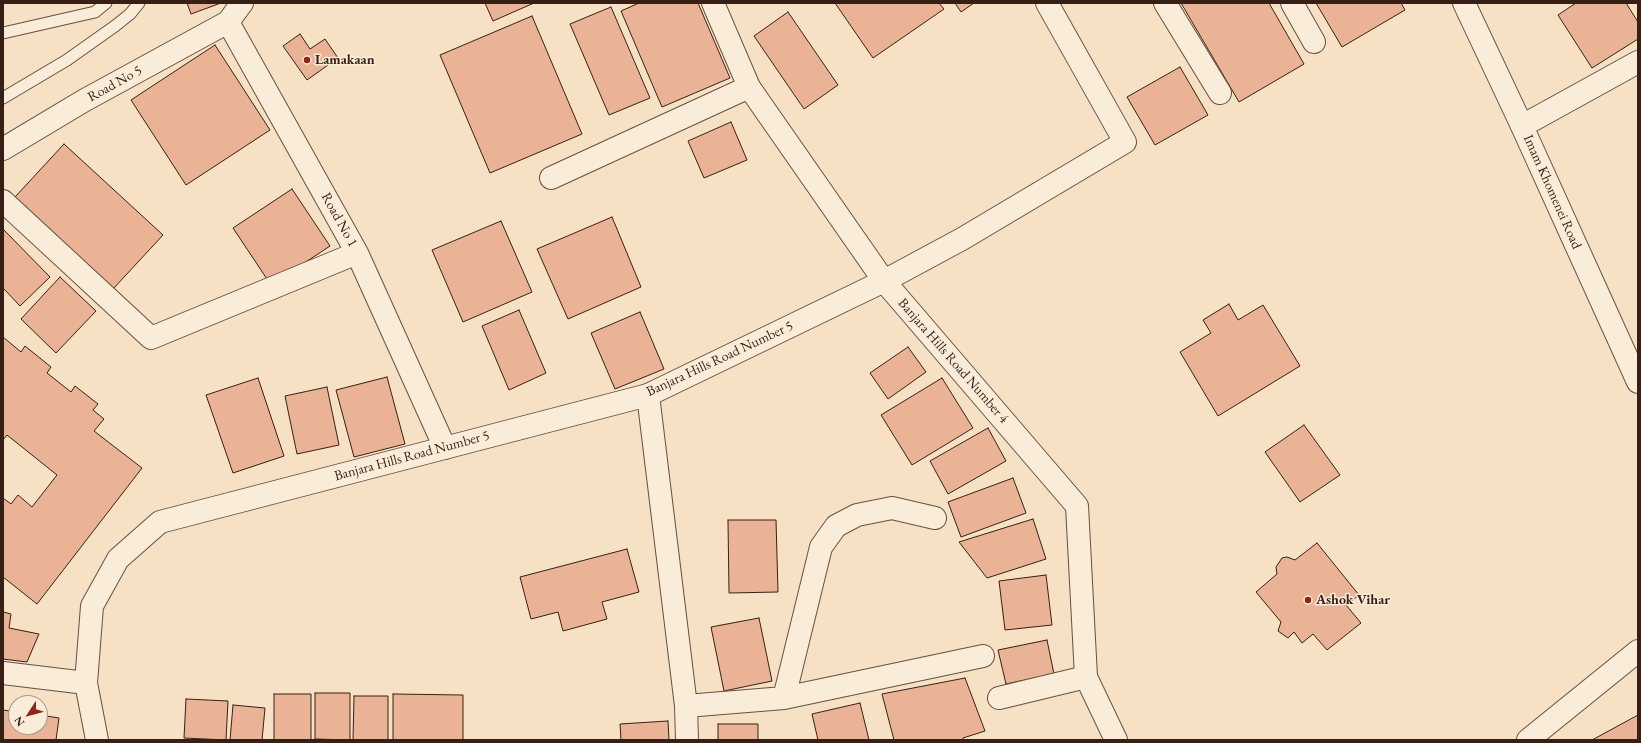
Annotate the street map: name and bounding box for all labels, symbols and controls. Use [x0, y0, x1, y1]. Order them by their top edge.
place label: Lamakaan [315, 52, 375, 68]
marker: Lamakaan [302, 55, 312, 65]
street label: Road No 5 [85, 62, 145, 106]
street label: Imam Khomenei Road [1519, 132, 1585, 252]
street label: Road No 1 [317, 190, 361, 250]
street label: Banjara Hills Road Number 4 [894, 295, 1012, 427]
street label: Banjara Hills Road Number 5 [644, 318, 796, 400]
street label: Banjara Hills Road Number 5 [332, 427, 492, 485]
place label: Ashok Vihar [1316, 592, 1390, 608]
marker: Ashok Vihar [1303, 595, 1313, 605]
north arrow [8, 695, 48, 735]
text: N [11, 714, 27, 729]

